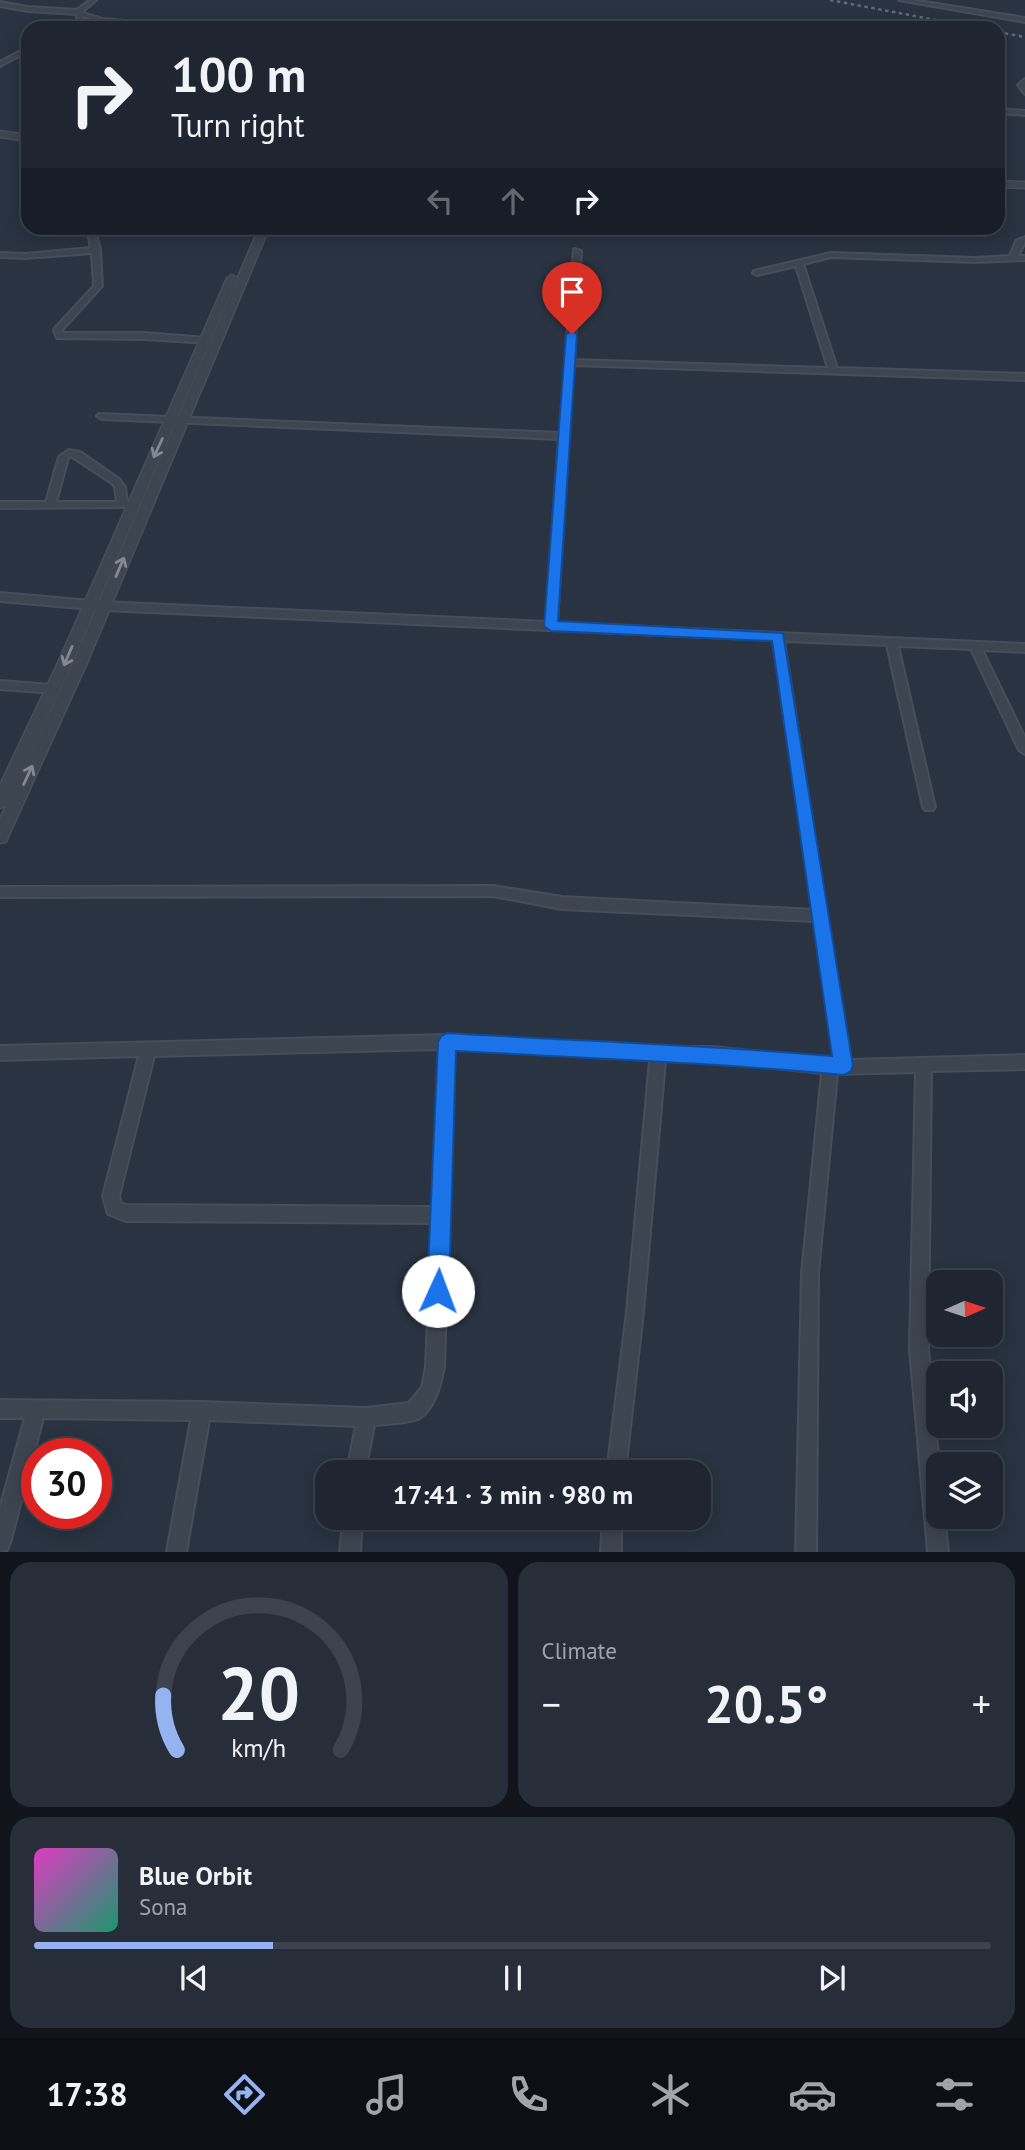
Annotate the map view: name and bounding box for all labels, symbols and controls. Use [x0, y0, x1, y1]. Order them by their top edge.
text: 100 m [171, 42, 306, 106]
icon: right [56, 49, 147, 140]
text: Turn right [171, 104, 305, 146]
icon: left [421, 182, 459, 220]
icon: ahead [494, 182, 532, 220]
icon: right [567, 182, 605, 220]
pin [542, 262, 602, 334]
icon: arrive [553, 273, 591, 311]
one-way arrow [151, 437, 165, 458]
one-way arrow [114, 557, 127, 578]
one-way arrow [61, 645, 74, 667]
one-way arrow [22, 765, 35, 786]
position arrow [401, 1254, 475, 1328]
north arrow [926, 1270, 1003, 1348]
map controls [926, 1270, 1003, 1529]
button: sound [926, 1361, 1003, 1438]
speed limit sign: 30 [21, 1438, 112, 1529]
button: layers [926, 1452, 1003, 1529]
text: 17:41 · 3 min · 980 m [393, 1478, 633, 1511]
text: Climate [542, 1636, 617, 1665]
text: 20 [217, 1647, 300, 1741]
text: 20.5° [704, 1670, 828, 1737]
text: − [542, 1679, 561, 1728]
text: + [972, 1679, 991, 1728]
text: km/h [231, 1732, 286, 1764]
text: Blue Orbit [139, 1859, 252, 1892]
text: Sona [139, 1892, 188, 1921]
icon: previous [175, 1959, 213, 1997]
icon: pause [494, 1959, 532, 1997]
icon: next [813, 1959, 851, 1997]
icon: directions [220, 2070, 269, 2119]
icon: music [362, 2070, 411, 2119]
icon: phone [504, 2070, 553, 2119]
icon: climate [646, 2070, 695, 2119]
icon: car [788, 2070, 837, 2119]
icon: filters [930, 2070, 979, 2119]
text: 17:38 [46, 2073, 128, 2115]

